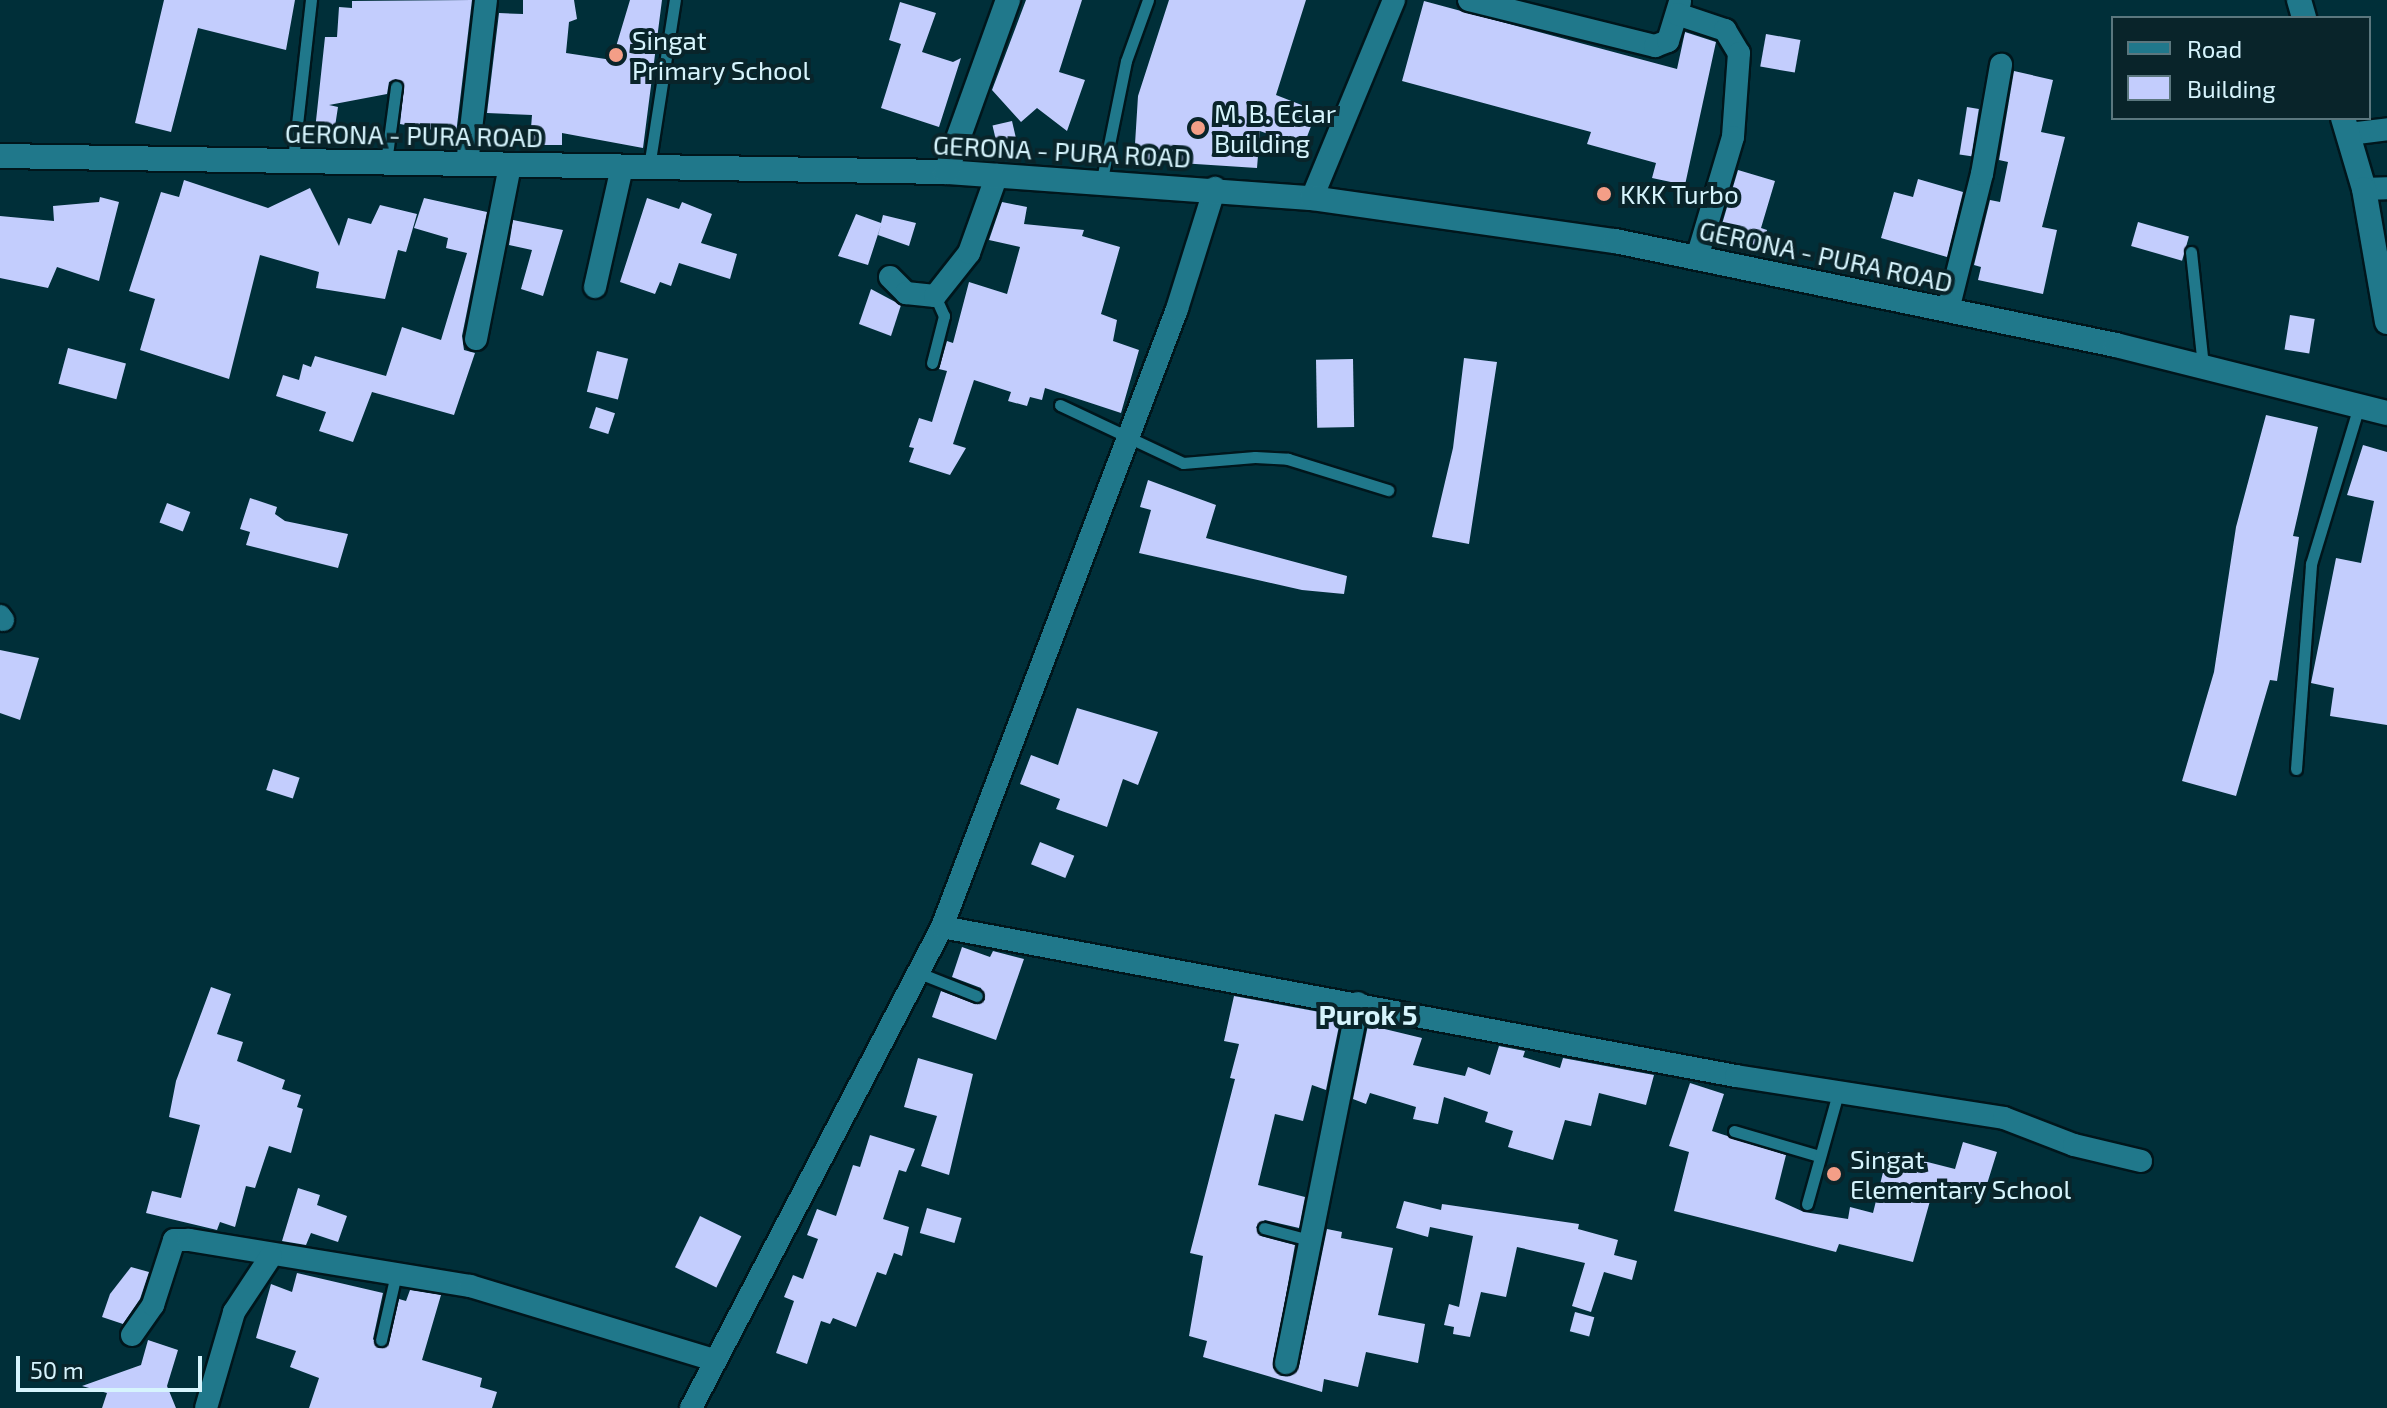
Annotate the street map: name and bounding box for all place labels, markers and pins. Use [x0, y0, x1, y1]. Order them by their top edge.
place label: Singat Primary School [632, 24, 811, 86]
marker: Singat Primary School [607, 46, 625, 64]
place label: M. B. Eclar Building [1214, 97, 1336, 158]
marker: M. B. Eclar Building [1189, 119, 1207, 137]
place label: KKK Turbo [1620, 178, 1740, 210]
marker: KKK Turbo [1595, 185, 1613, 203]
place label: Singat Elementary School [1850, 1143, 2072, 1204]
marker: Singat Elementary School [1825, 1165, 1843, 1183]

